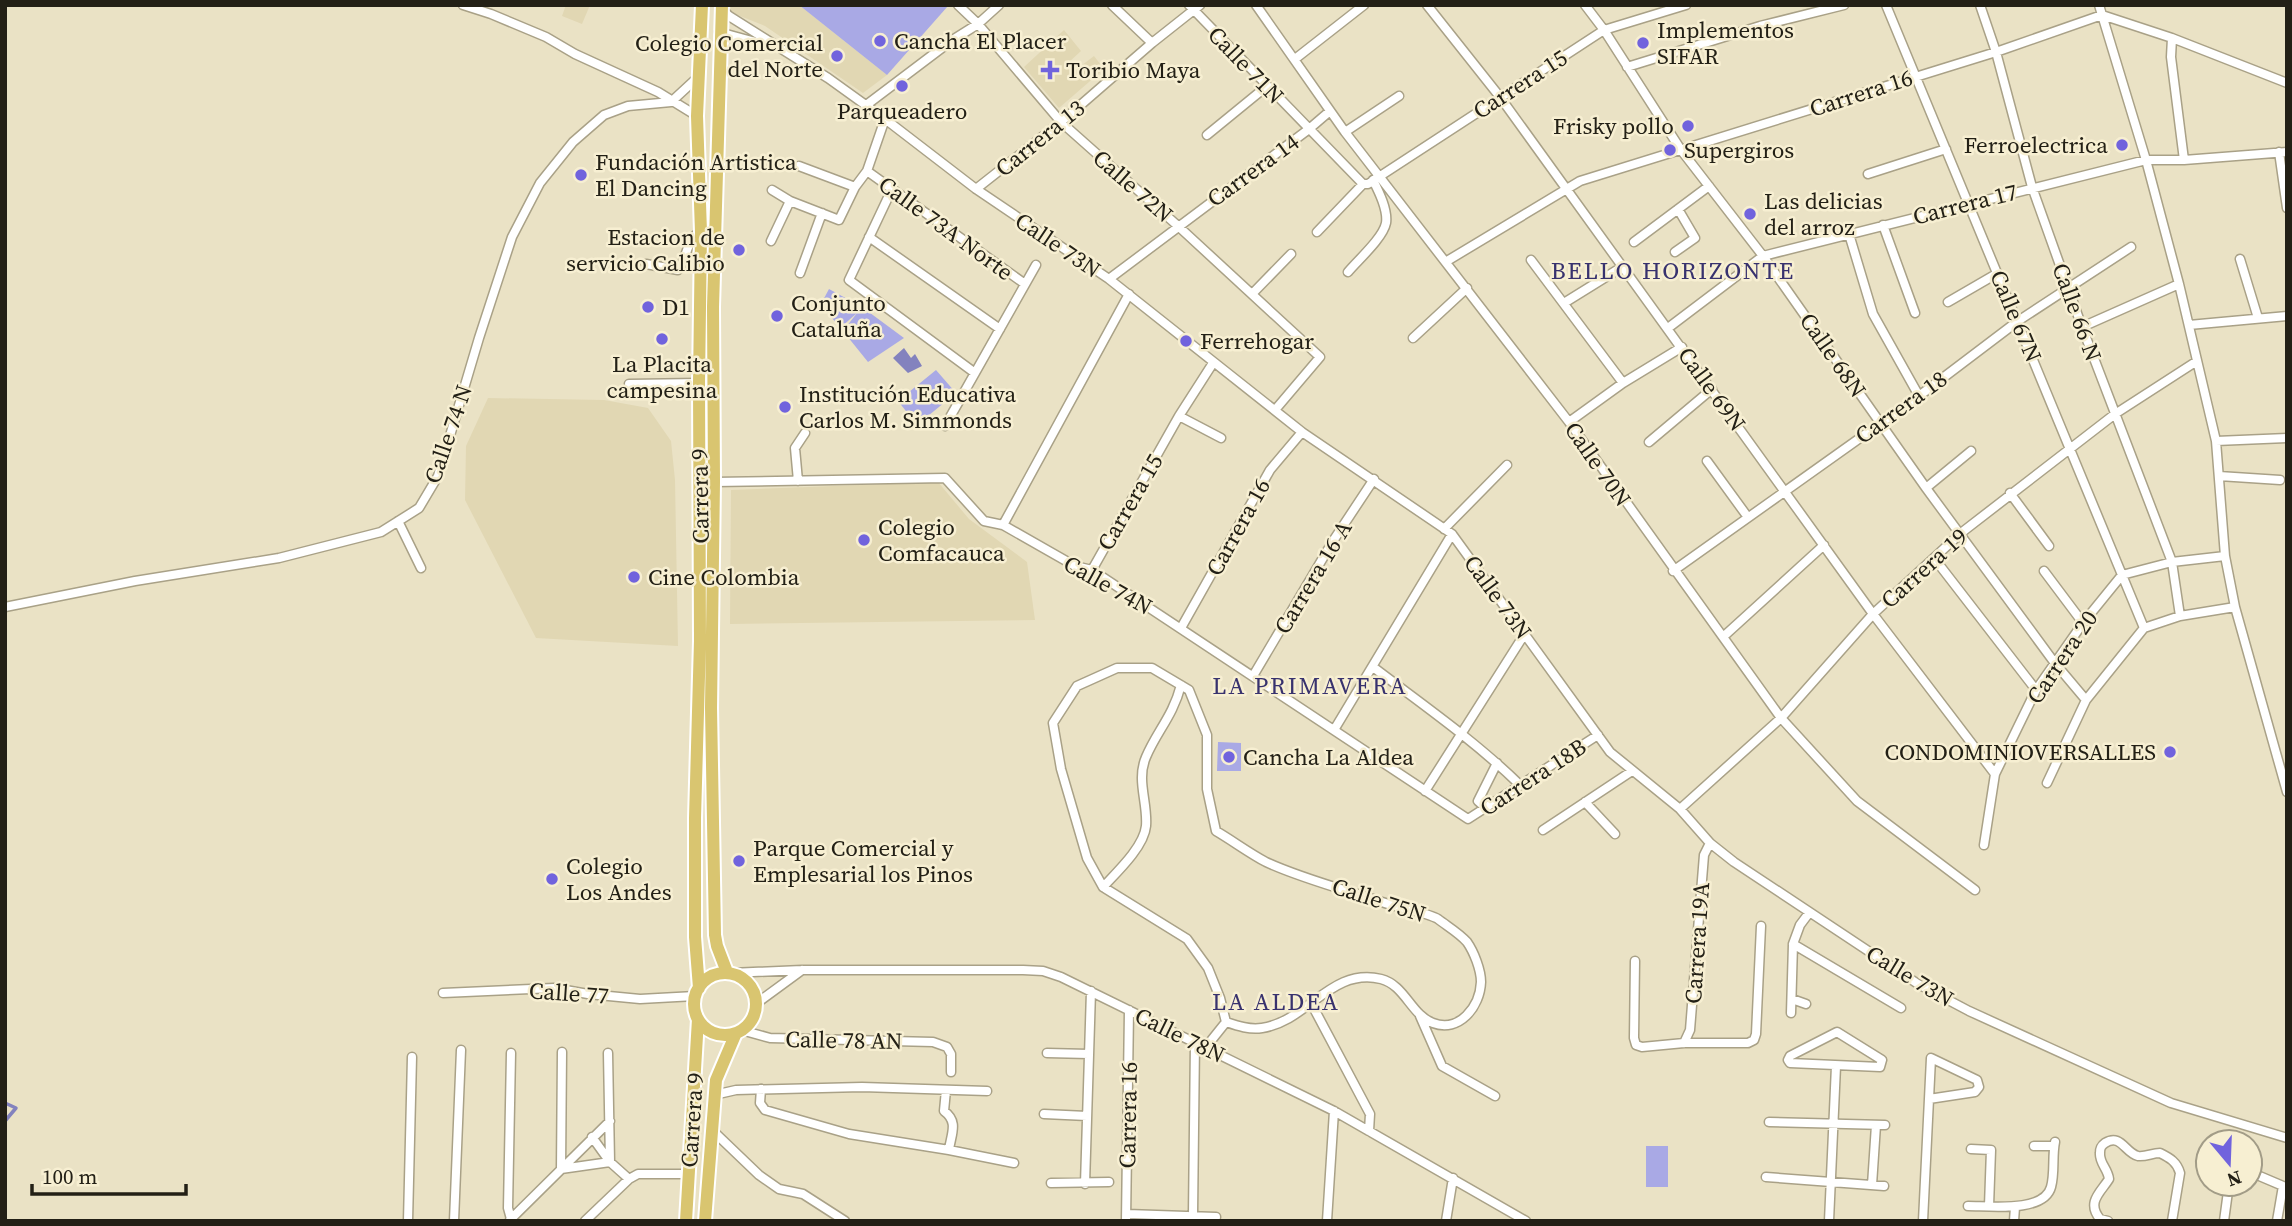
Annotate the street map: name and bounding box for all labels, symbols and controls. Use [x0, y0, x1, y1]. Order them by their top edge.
place label: Implementos SIFAR [1657, 14, 1794, 72]
street label: Calle 71N [1201, 19, 1291, 111]
place label: Cancha El Placer [894, 25, 1067, 57]
place label: Colegio Comercial del Norte [635, 27, 823, 85]
marker: Cancha El Placer [872, 33, 888, 49]
marker: Implementos SIFAR [1635, 35, 1651, 51]
street label: Carrera 15 [1467, 42, 1573, 126]
marker: Colegio Comercial del Norte [829, 48, 845, 64]
place label: Toribio Maya [1066, 54, 1201, 86]
marker: Toribio Maya [1040, 60, 1060, 80]
street label: Carrera 16 [1805, 61, 1917, 125]
marker: Parqueadero [894, 78, 910, 94]
street label: Carrera 13 [989, 92, 1091, 184]
place label: Parqueadero [837, 95, 967, 127]
place label: Frisky pollo [1553, 110, 1674, 142]
marker: Frisky pollo [1680, 118, 1696, 134]
street label: Carrera 14 [1200, 125, 1306, 214]
place label: Ferroelectrica [1964, 129, 2108, 161]
place label: Supergiros [1684, 134, 1794, 166]
marker: Ferroelectrica [2114, 137, 2130, 153]
street label: Calle 72N [1086, 142, 1180, 230]
marker: Supergiros [1662, 142, 1678, 158]
place label: Fundación Artistica El Dancing [595, 146, 797, 204]
marker: Fundación Artistica El Dancing [573, 167, 589, 183]
street label: Calle 73A Norte [872, 168, 1020, 288]
street label: Carrera 17 [1909, 176, 2021, 232]
place label: Las delicias del arroz [1764, 185, 1883, 243]
street label: Calle 73N [1009, 205, 1107, 285]
marker: Las delicias del arroz [1742, 206, 1758, 222]
place label: Estacion de servicio Calibio [566, 221, 725, 279]
marker: Estacion de servicio Calibio [731, 242, 747, 258]
district label: BELLO HORIZONTE [1551, 254, 1795, 287]
street label: Calle 66 N [2044, 258, 2110, 366]
street label: Calle 67N [1982, 265, 2050, 367]
place label: Conjunto Cataluña [791, 287, 886, 345]
place label: D1 [662, 291, 690, 323]
marker: D1 [640, 299, 656, 315]
street label: Calle 68N [1792, 306, 1874, 404]
marker: Conjunto Cataluña [769, 308, 785, 324]
place label: Ferrehogar [1200, 325, 1314, 357]
marker: La Placita campesina [654, 331, 670, 347]
marker: Ferrehogar [1178, 333, 1194, 349]
street label: Calle 69N [1671, 340, 1753, 438]
place label: La Placita campesina [607, 348, 718, 406]
street label: Carrera 18 [1848, 363, 1954, 451]
place label: Institución Educativa Carlos M. Simmonds [799, 378, 1016, 436]
street label: Calle 74 N [416, 380, 480, 488]
marker: Institución Educativa Carlos M. Simmonds [777, 399, 793, 415]
street label: Calle 70N [1557, 415, 1639, 513]
street label: Carrera 9 [683, 448, 717, 544]
street label: Carrera 15 [1089, 448, 1171, 556]
street label: Carrera 16 [1198, 473, 1278, 581]
place label: Colegio Comfacauca [878, 511, 1005, 569]
street label: Carrera 16 A [1267, 514, 1360, 640]
street label: Carrera 19 [1874, 520, 1974, 616]
marker: Colegio Comfacauca [856, 532, 872, 548]
street label: Calle 74N [1058, 548, 1158, 622]
street label: Calle 73N [1457, 548, 1539, 646]
place label: Cine Colombia [648, 561, 800, 593]
marker: Cine Colombia [626, 569, 642, 585]
street label: Carrera 20 [2019, 604, 2105, 710]
district label: LA PRIMAVERA [1212, 669, 1408, 702]
street label: Carrera 18B [1474, 731, 1592, 823]
place label: CONDOMINIOVERSALLES [1884, 736, 2156, 768]
place label: Cancha La Aldea [1243, 741, 1414, 773]
marker: CONDOMINIOVERSALLES [2162, 744, 2178, 760]
marker: Cancha La Aldea [1221, 749, 1237, 765]
place label: Parque Comercial y Emplesarial los Pinos [753, 832, 973, 890]
place label: Colegio Los Andes [566, 850, 672, 908]
marker: Parque Comercial y Emplesarial los Pinos [731, 853, 747, 869]
street label: Calle 75N [1328, 870, 1430, 930]
marker: Colegio Los Andes [544, 871, 560, 887]
street label: Carrera 19A [1677, 880, 1717, 1005]
street label: Calle 73N [1860, 937, 1960, 1015]
street label: Calle 77 [528, 974, 610, 1012]
district label: LA ALDEA [1212, 985, 1340, 1018]
street label: Calle 78N [1129, 999, 1231, 1071]
street label: Calle 78 AN [785, 1023, 903, 1057]
street label: Carrera 16 [1111, 1061, 1145, 1169]
street label: Carrera 9 [673, 1071, 711, 1169]
north arrow [2194, 1128, 2264, 1198]
scale bar [32, 1152, 186, 1196]
text: 100 m [42, 1162, 97, 1191]
text: N [2224, 1165, 2245, 1194]

